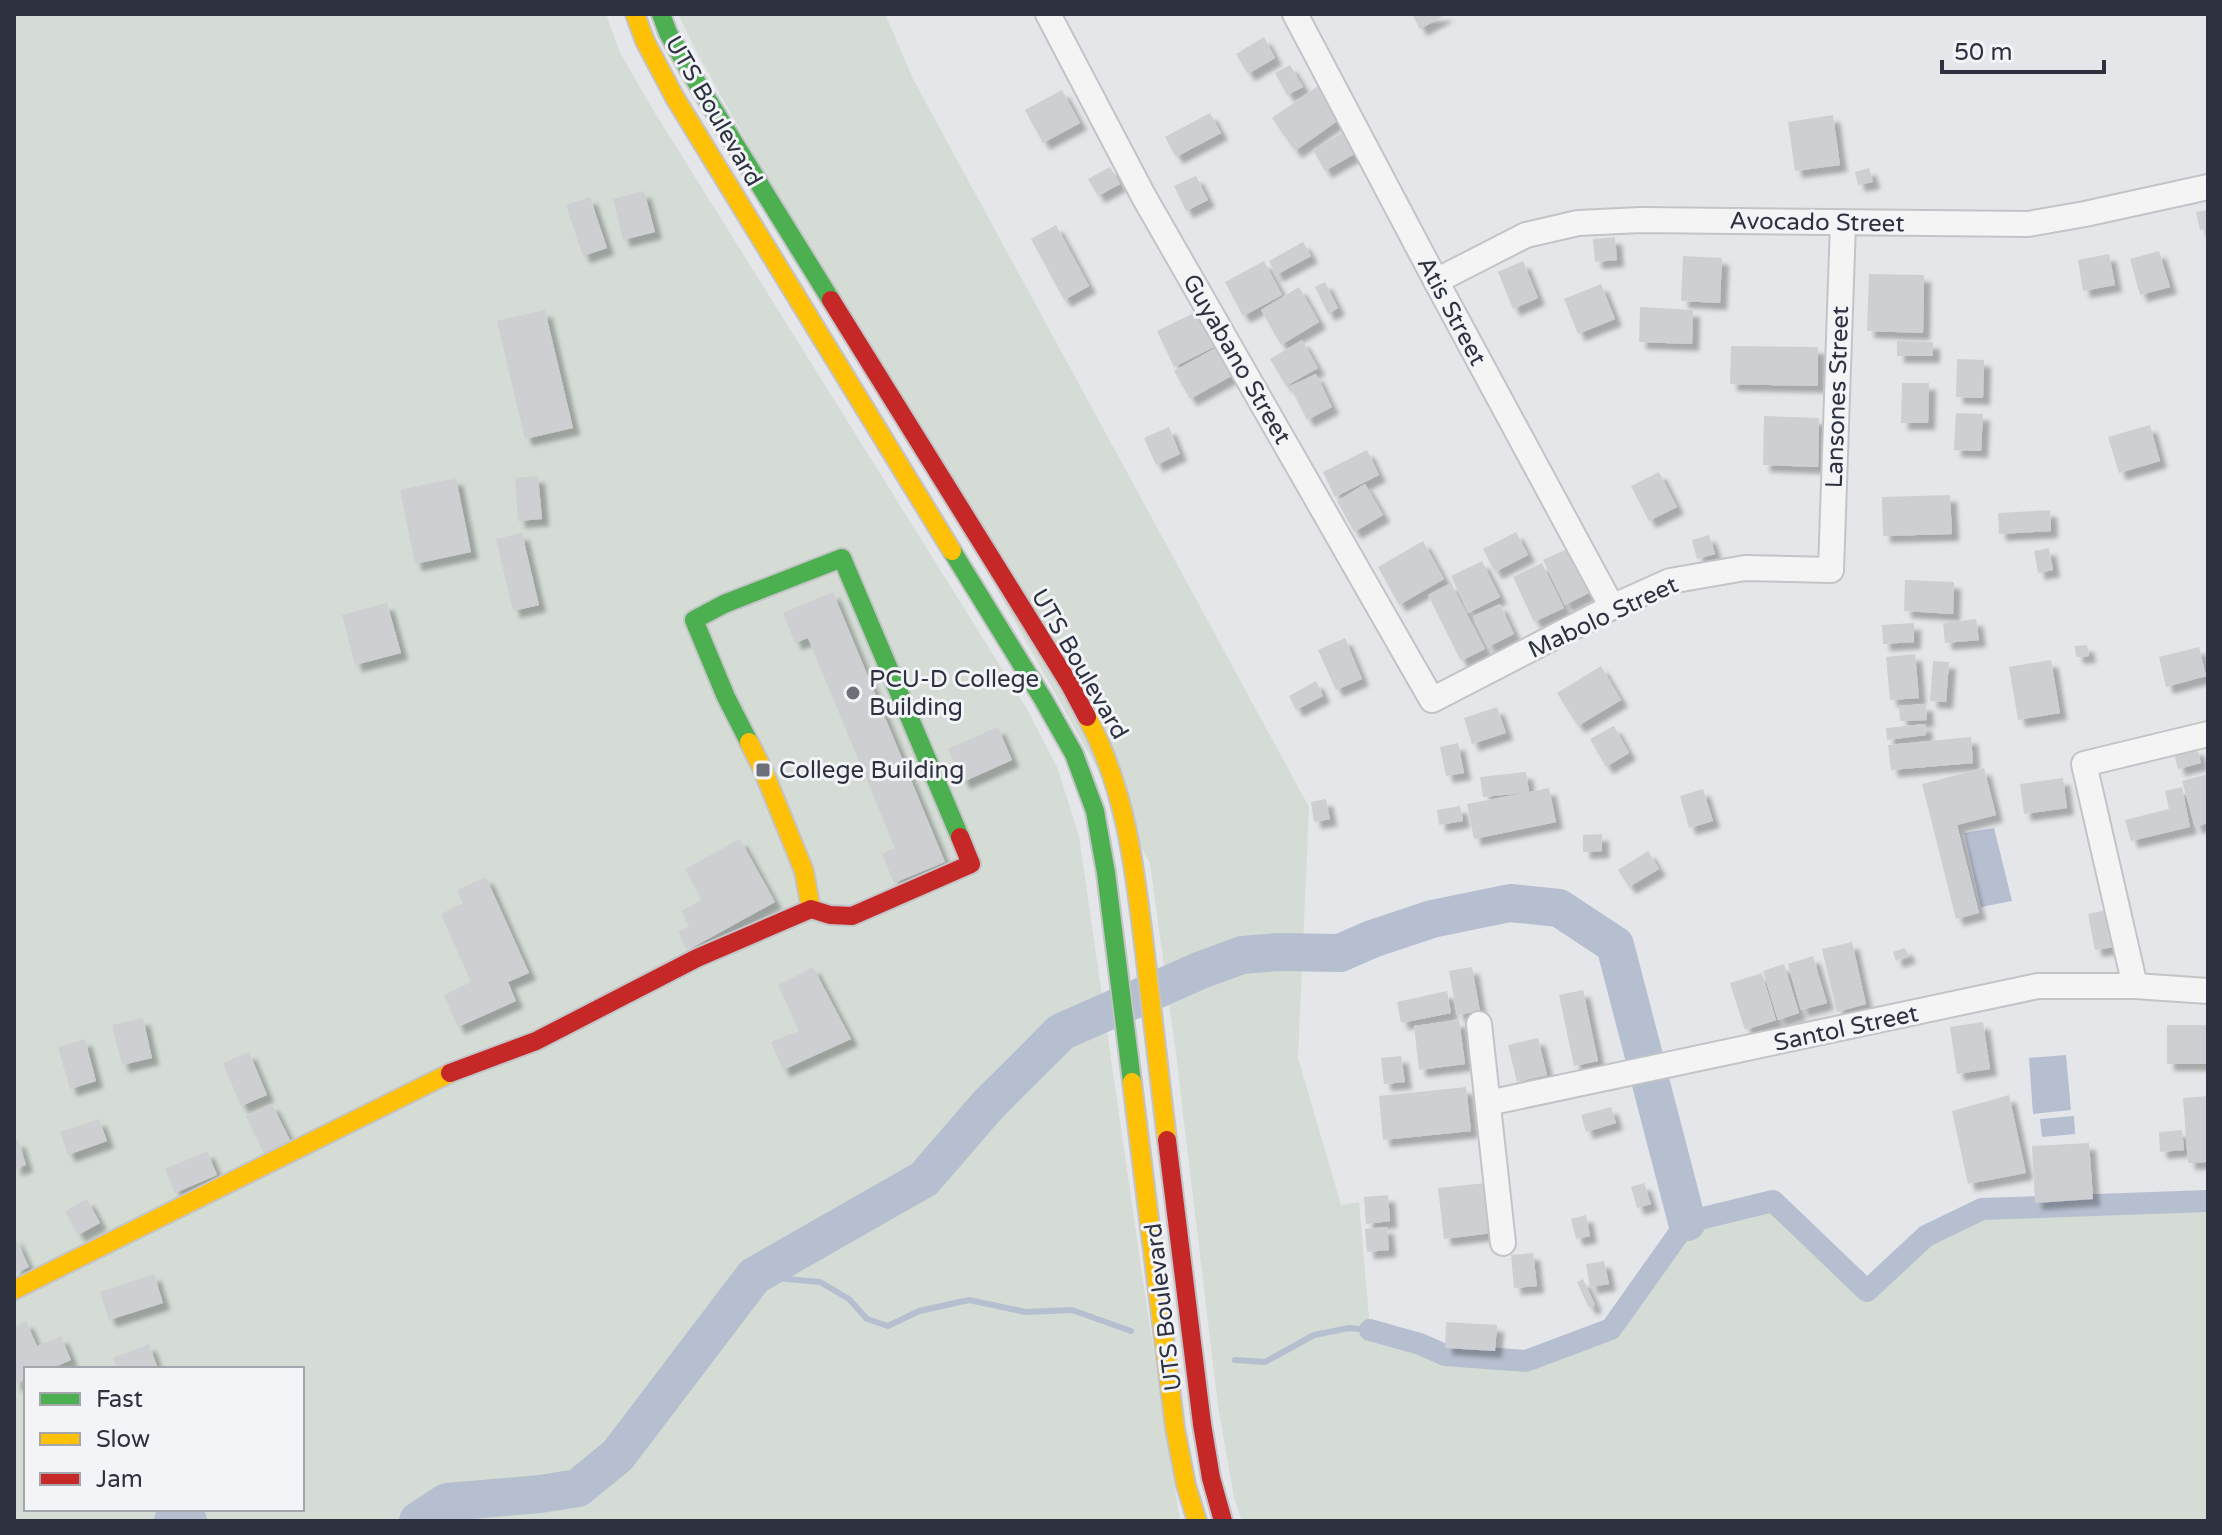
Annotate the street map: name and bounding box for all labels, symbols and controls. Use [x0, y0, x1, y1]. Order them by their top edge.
scale bar [1942, 24, 2104, 74]
street label: UTS Boulevard [659, 31, 768, 192]
text: 50 m [1954, 38, 2012, 67]
street label: Avocado Street [1729, 206, 1905, 239]
street label: Atis Street [1411, 252, 1492, 371]
street label: Guyabano Street [1176, 269, 1297, 450]
street label: Lansones Street [1820, 305, 1855, 489]
street label: Mabolo Street [1524, 570, 1683, 665]
street label: UTS Boulevard [1025, 584, 1134, 745]
place label: PCU-D College Building [869, 665, 1039, 722]
marker: PCU-D College Building [844, 684, 862, 702]
place label: College Building [779, 756, 964, 785]
marker: College Building [754, 761, 772, 779]
street label: Santol Street [1771, 999, 1921, 1058]
street label: UTS Boulevard [1139, 1221, 1188, 1393]
legend [24, 1367, 304, 1511]
text: Fast [96, 1385, 143, 1414]
text: Slow [96, 1425, 150, 1454]
text: Jam [96, 1465, 143, 1494]

